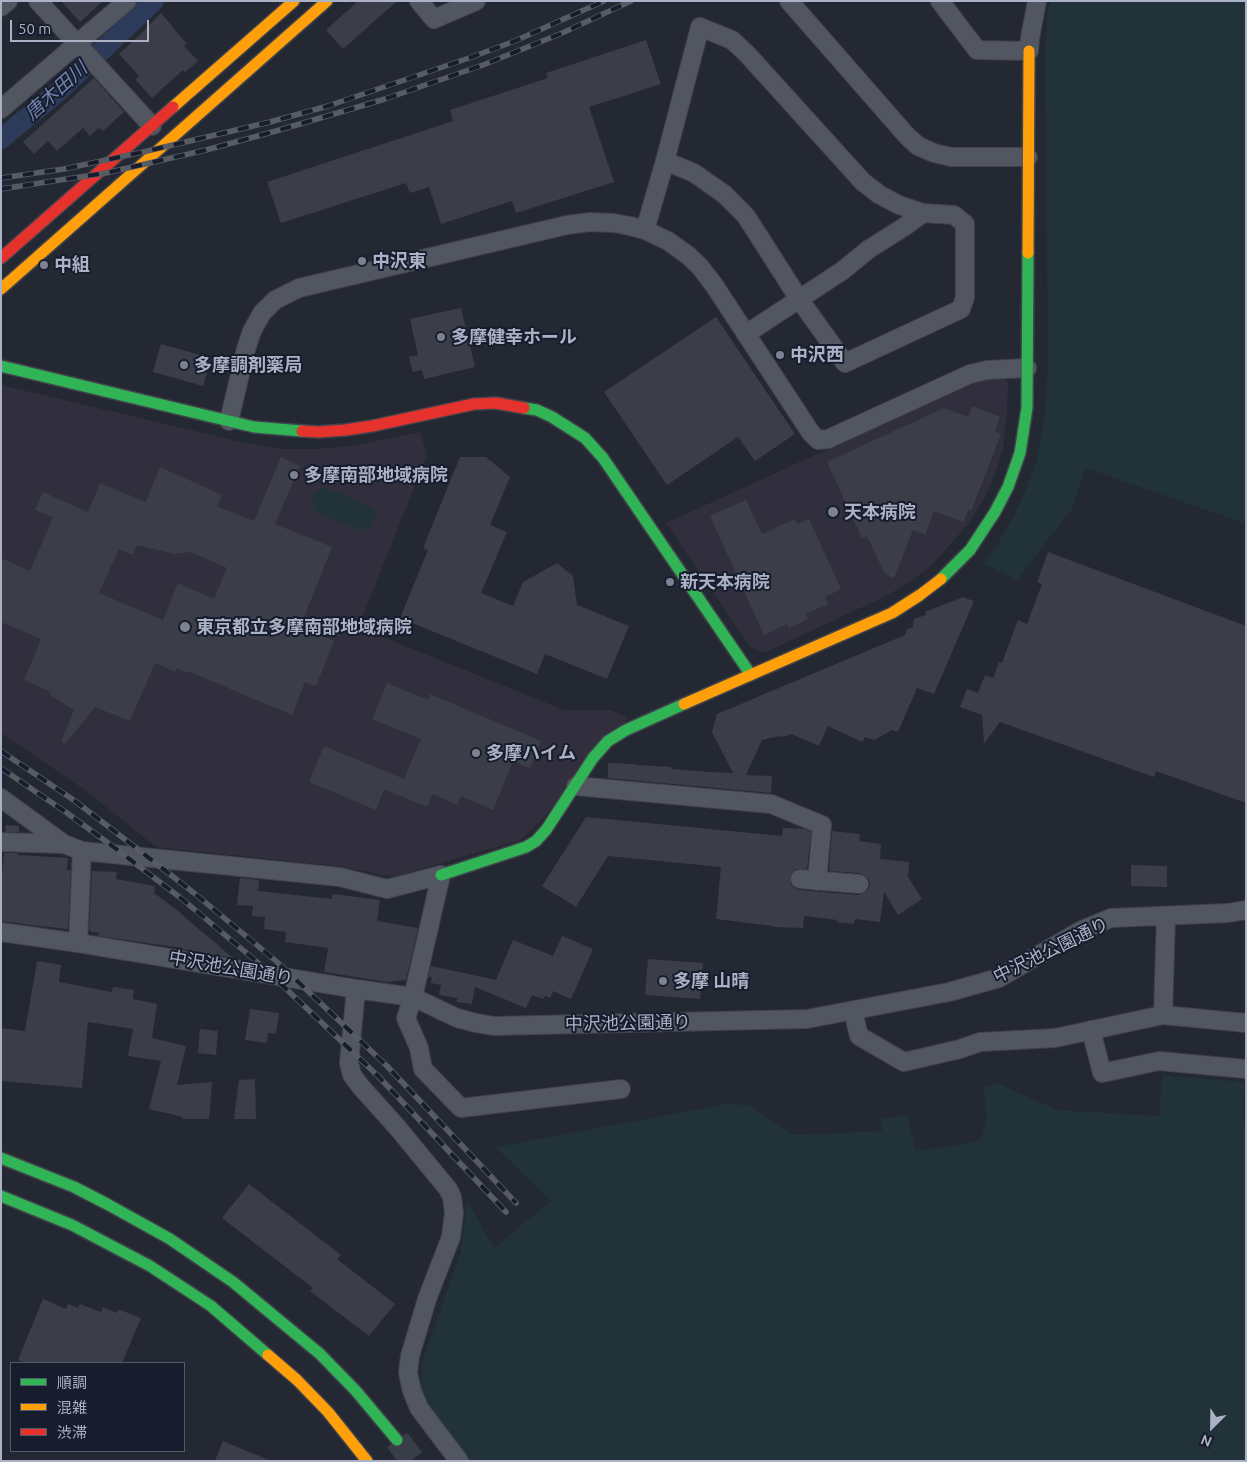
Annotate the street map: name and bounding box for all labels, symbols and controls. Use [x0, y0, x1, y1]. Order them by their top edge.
scale bar [12, 10, 151, 42]
text: 50 m [18, 20, 51, 37]
water label: 唐木田川 [20, 57, 92, 125]
place label: 中沢東 [372, 250, 426, 272]
place label: 中組 [54, 254, 90, 276]
marker: 中沢東 [356, 255, 368, 267]
marker: 中組 [38, 259, 50, 271]
place label: 多摩健幸ホール [451, 326, 577, 348]
marker: 多摩健幸ホール [435, 331, 447, 343]
place label: 中沢西 [790, 344, 844, 366]
marker: 中沢西 [774, 349, 786, 361]
place label: 多摩調剤薬局 [194, 354, 302, 376]
marker: 多摩調剤薬局 [178, 359, 190, 371]
place label: 多摩南部地域病院 [304, 464, 448, 486]
marker: 多摩南部地域病院 [288, 469, 300, 481]
place label: 天本病院 [844, 501, 916, 523]
marker: 天本病院 [826, 505, 840, 519]
place label: 新天本病院 [680, 571, 770, 593]
marker: 新天本病院 [664, 576, 676, 588]
place label: 東京都立多摩南部地域病院 [196, 616, 412, 638]
marker: 東京都立多摩南部地域病院 [178, 620, 192, 634]
place label: 多摩ハイム [486, 742, 576, 764]
marker: 多摩ハイム [470, 747, 482, 759]
street label: 中沢池公園通り [990, 913, 1112, 987]
street label: 中沢池公園通り [167, 946, 295, 990]
place label: 多摩 山晴 [673, 970, 749, 992]
marker: 多摩 山晴 [657, 975, 669, 987]
street label: 中沢池公園通り [565, 1011, 691, 1035]
legend [10, 1362, 185, 1452]
text: 順調 [57, 1374, 87, 1391]
text: 混雑 [57, 1399, 87, 1416]
north arrow [1187, 1402, 1237, 1452]
text: 渋滞 [57, 1424, 87, 1441]
text: N [1198, 1431, 1214, 1450]

